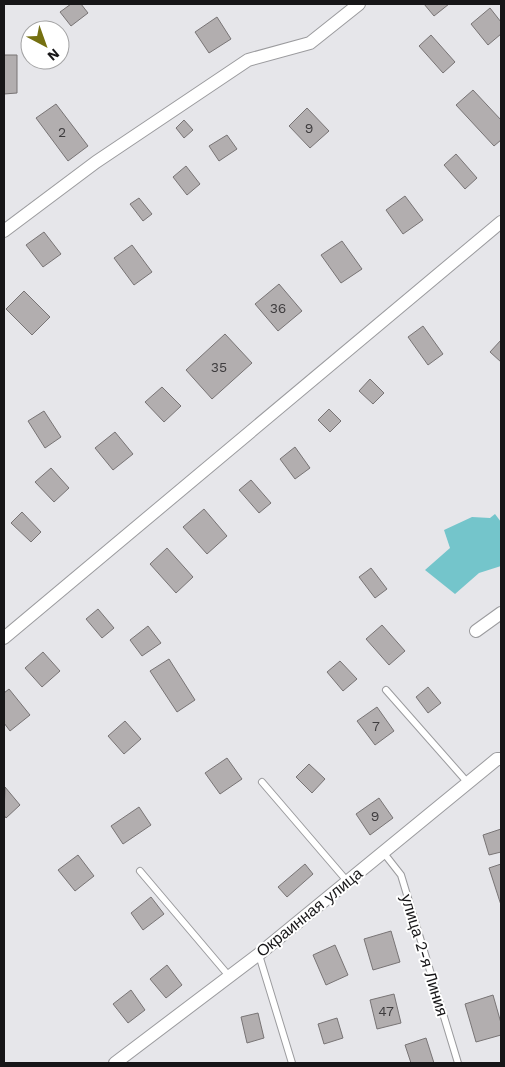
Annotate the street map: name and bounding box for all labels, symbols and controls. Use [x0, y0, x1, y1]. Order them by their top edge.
north arrow [20, 20, 70, 70]
text: N [44, 45, 63, 64]
house number: 9 [305, 120, 313, 136]
house number: 2 [58, 124, 66, 140]
house number: 36 [270, 300, 286, 316]
house number: 35 [211, 359, 227, 375]
house number: 7 [372, 718, 380, 734]
house number: 9 [371, 808, 379, 824]
street label: Окраинная улица [252, 864, 366, 961]
street label: улица 2-я Линия [397, 892, 452, 1018]
house number: 47 [378, 1003, 394, 1019]

